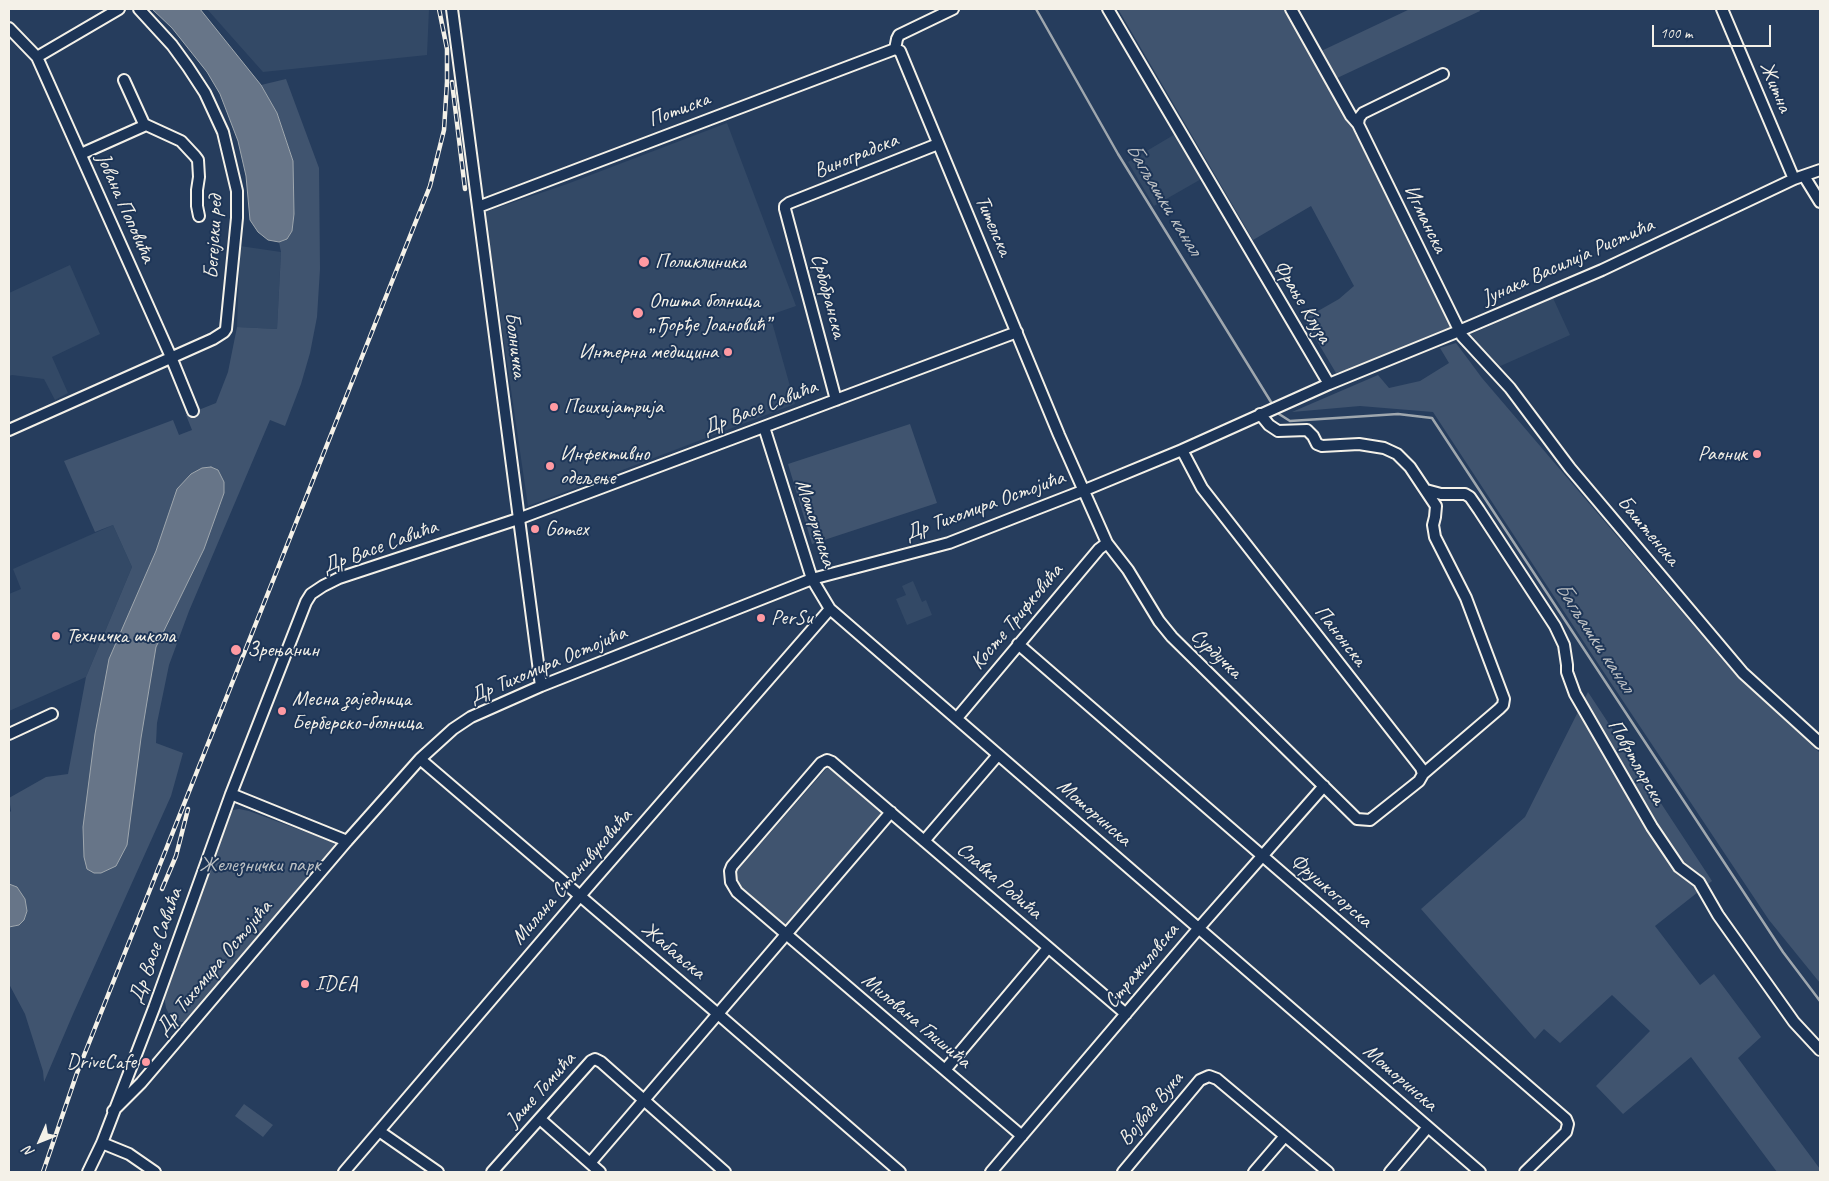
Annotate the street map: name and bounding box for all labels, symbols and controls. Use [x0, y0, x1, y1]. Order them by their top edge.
scale bar [1654, 15, 1773, 47]
text: 100 m [1660, 24, 1692, 43]
street label: Житна [1753, 58, 1797, 116]
street label: Потиска [645, 87, 713, 133]
street label: Виноградска [810, 128, 902, 184]
water label: Багљашки канал [1119, 138, 1207, 260]
street label: Јована Поповића [90, 149, 160, 267]
street label: Игманска [1398, 181, 1452, 257]
street label: Тителска [969, 192, 1017, 260]
street label: Бегејски ред [199, 194, 229, 280]
street label: Јунака Василија Ристића [1478, 213, 1658, 311]
place label: Поликлиника [655, 249, 746, 275]
street label: Србобранска [805, 251, 851, 341]
marker: Поликлиника [637, 255, 651, 269]
street label: Фрање Клуза [1267, 256, 1337, 348]
place label: Општа болница „Ђорђе Јоановић” [649, 288, 770, 338]
marker: Општа болница „Ђорђе Јоановић” [631, 306, 645, 320]
street label: Болничка [498, 311, 532, 379]
place label: Интерна медицина [579, 339, 718, 365]
marker: Интерна медицина [722, 346, 734, 358]
street label: Др Васе Савића [699, 375, 821, 441]
place label: Психијатрија [564, 394, 663, 420]
marker: Психијатрија [548, 401, 560, 413]
place label: Инфективно одељење [560, 441, 649, 491]
place label: Раоник [1698, 441, 1747, 467]
marker: Раоник [1751, 448, 1763, 460]
marker: Инфективно одељење [544, 460, 556, 472]
street label: Др Тихомира Остојића [902, 465, 1068, 547]
street label: Мошоринска [789, 476, 841, 570]
street label: Баштенска [1611, 491, 1685, 571]
street label: Др Васе Савића [319, 515, 441, 579]
place label: Gomex [545, 516, 588, 542]
marker: Gomex [529, 523, 541, 535]
street label: Косте Трифковића [965, 559, 1069, 675]
water label: Багљашки канал [1549, 577, 1639, 697]
street label: Панонска [1308, 600, 1372, 672]
place label: PerSu [771, 605, 813, 631]
marker: PerSu [755, 612, 767, 624]
street label: Др Тихомира Остојића [466, 621, 630, 709]
place label: Техничка школа [66, 623, 176, 649]
street label: Сурдучка [1185, 624, 1247, 684]
marker: Техничка школа [50, 630, 62, 642]
place label: Зрењанин [247, 637, 319, 663]
marker: Зрењанин [229, 643, 243, 657]
place label: Месна заједница Берберско-болница [292, 686, 422, 736]
marker: Месна заједница Берберско-болница [276, 705, 288, 717]
street label: Повртларска [1602, 715, 1670, 809]
street label: Мошоринска [1052, 774, 1136, 852]
street label: Милана Станивуковића [506, 804, 638, 950]
street label: Славка Родића [951, 837, 1047, 925]
street label: Фрушкогорска [1285, 849, 1377, 933]
park label: Железнички парк [199, 852, 321, 878]
street label: Др Васе Савића [124, 885, 188, 1007]
street label: Др Тихомира Остојића [150, 895, 278, 1041]
street label: Жабаљска [636, 917, 710, 985]
street label: Стражиловска [1099, 919, 1185, 1013]
street label: Милована Глишића [856, 968, 976, 1074]
place label: IDEA [315, 971, 358, 997]
marker: IDEA [299, 978, 311, 990]
street label: Мошоринска [1358, 1039, 1442, 1117]
street label: Јаше Томића [501, 1047, 581, 1133]
place label: DriveCafe [67, 1049, 136, 1075]
marker: DriveCafe [140, 1056, 152, 1068]
street label: Војводе Вука [1113, 1067, 1189, 1151]
north arrow [15, 1116, 65, 1166]
text: N [20, 1143, 38, 1161]

